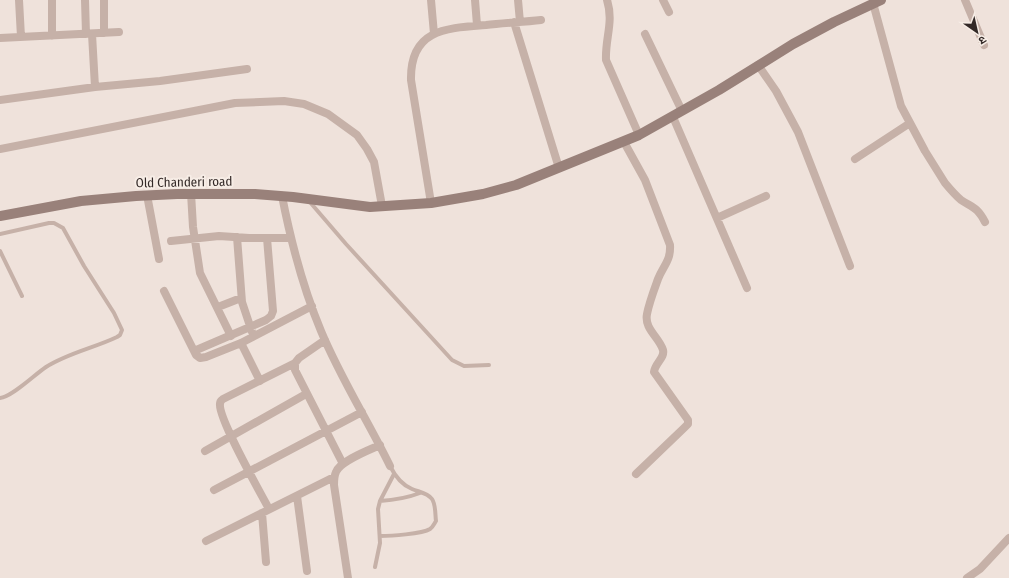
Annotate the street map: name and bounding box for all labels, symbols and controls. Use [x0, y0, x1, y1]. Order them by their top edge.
north arrow [957, 12, 997, 52]
text: उ [976, 33, 989, 47]
street label: Old Chanderi road [136, 174, 232, 190]

